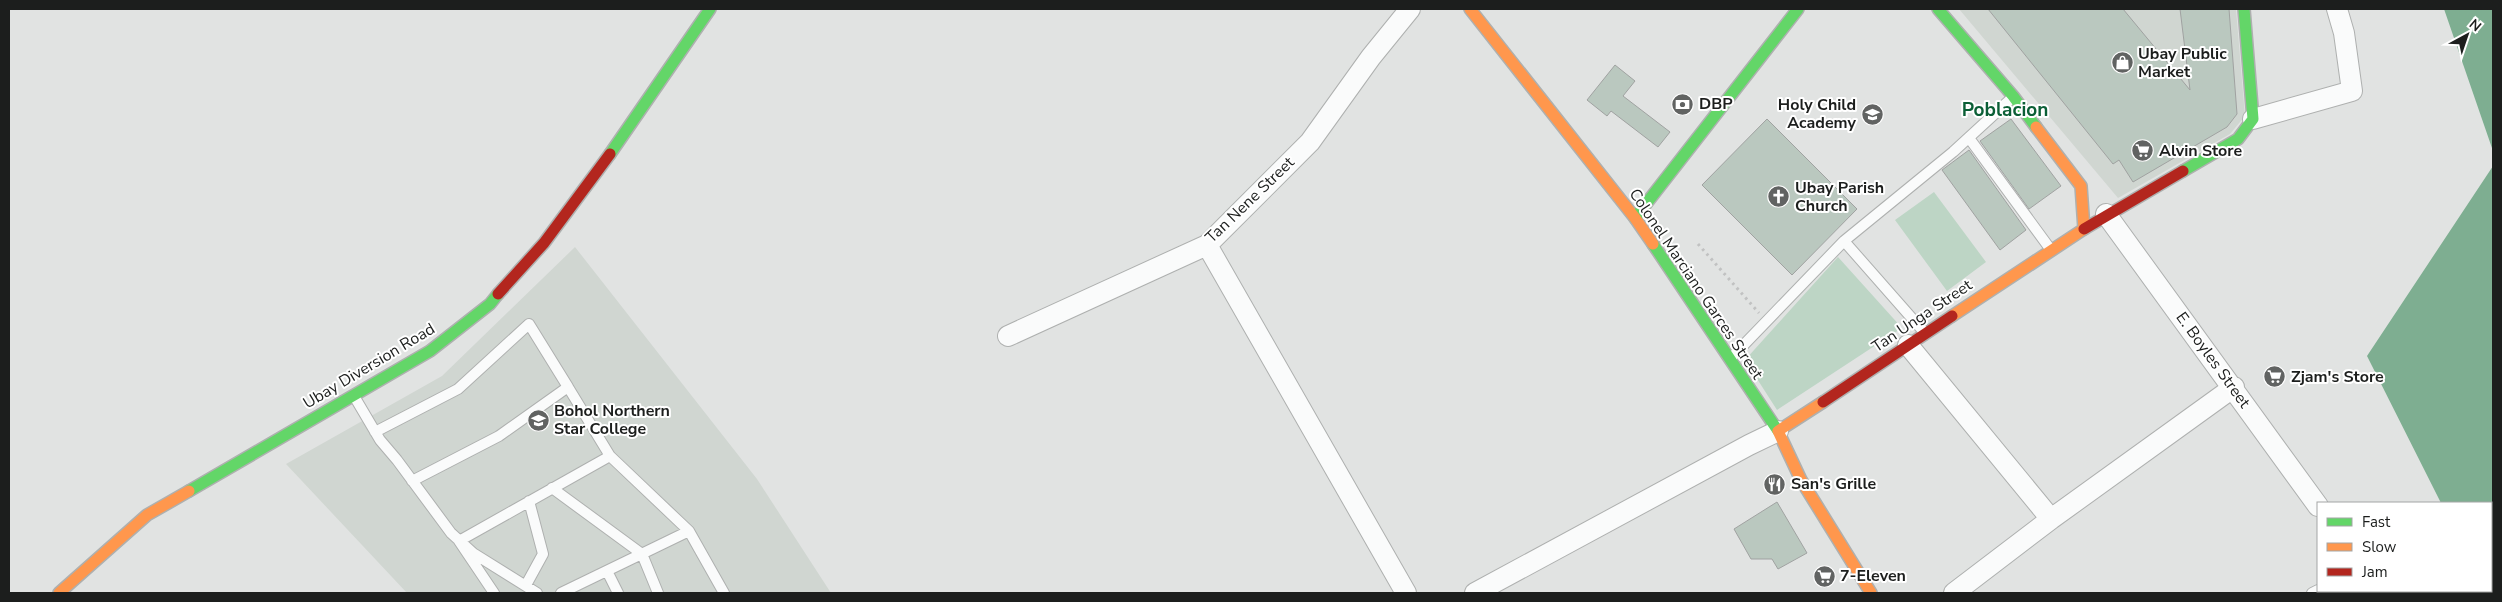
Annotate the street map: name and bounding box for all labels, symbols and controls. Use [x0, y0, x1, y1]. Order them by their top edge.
north arrow [2442, 10, 2492, 60]
text: N [2465, 15, 2485, 36]
place label: Ubay Public Market [2138, 43, 2227, 83]
shop icon: Ubay Public Market [2110, 51, 2134, 75]
bank icon: DBP [1671, 92, 1695, 116]
place label: DBP [1699, 93, 1733, 115]
place label: Holy Child Academy [1778, 94, 1857, 134]
district label: Poblacion [1962, 97, 2048, 123]
school or university icon: Holy Child Academy [1860, 102, 1884, 126]
supermarket icon: Alvin Store [2131, 139, 2155, 163]
place label: Alvin Store [2159, 140, 2242, 162]
street label: Tan Nene Street [1201, 152, 1300, 248]
place label: Ubay Parish Church [1795, 177, 1884, 217]
street label: Colonel Marciano Garces Street [1624, 184, 1768, 384]
church icon: Ubay Parish Church [1767, 185, 1791, 209]
street label: Tan Unga Street [1868, 274, 1977, 358]
street label: E. Boyles Street [2171, 308, 2256, 413]
street label: Ubay Diversion Road [299, 318, 439, 414]
supermarket icon: Zjam's Store [2263, 365, 2287, 389]
place label: Zjam's Store [2291, 366, 2384, 388]
place label: Bohol Northern Star College [554, 400, 670, 440]
school or university icon: Bohol Northern Star College [526, 408, 550, 432]
restaurant icon: San's Grille [1763, 472, 1787, 496]
place label: San's Grille [1791, 473, 1876, 495]
legend [2317, 502, 2492, 592]
text: Fast [2362, 512, 2391, 532]
text: Slow [2362, 537, 2397, 557]
text: Jam [2361, 562, 2388, 582]
supermarket icon: 7-Eleven [1812, 564, 1836, 588]
place label: 7-Eleven [1840, 565, 1906, 587]

